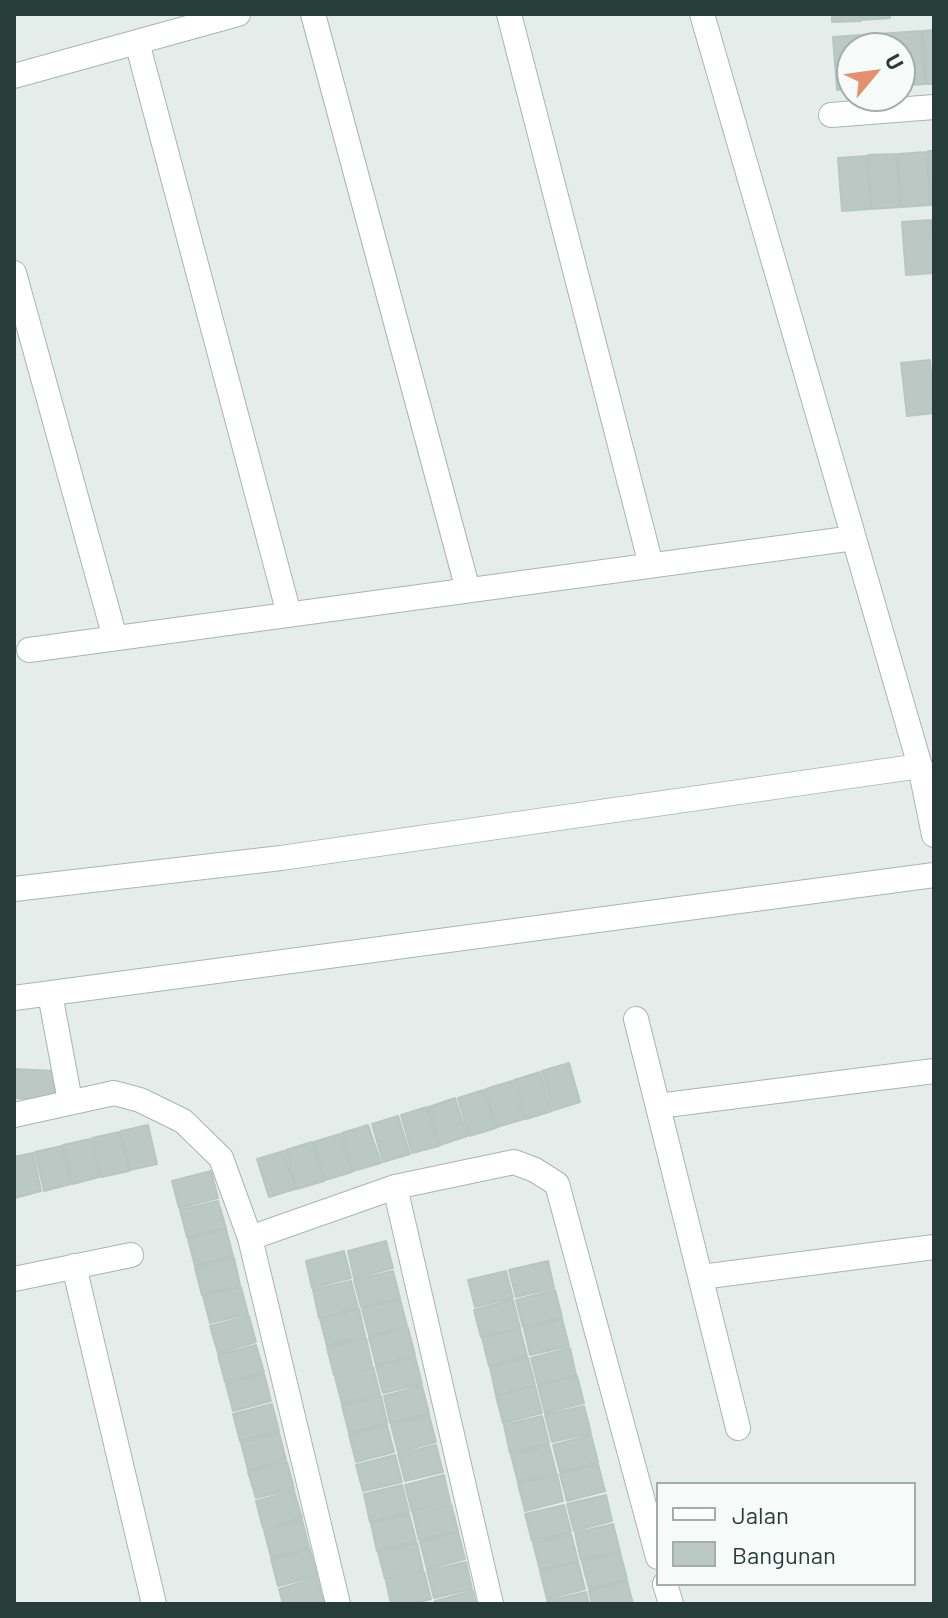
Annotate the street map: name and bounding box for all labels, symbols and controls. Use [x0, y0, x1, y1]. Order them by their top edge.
north arrow [836, 32, 916, 112]
text: U [881, 49, 910, 74]
legend [656, 1482, 916, 1586]
text: Jalan [732, 1500, 789, 1529]
text: Bangunan [732, 1540, 836, 1569]

